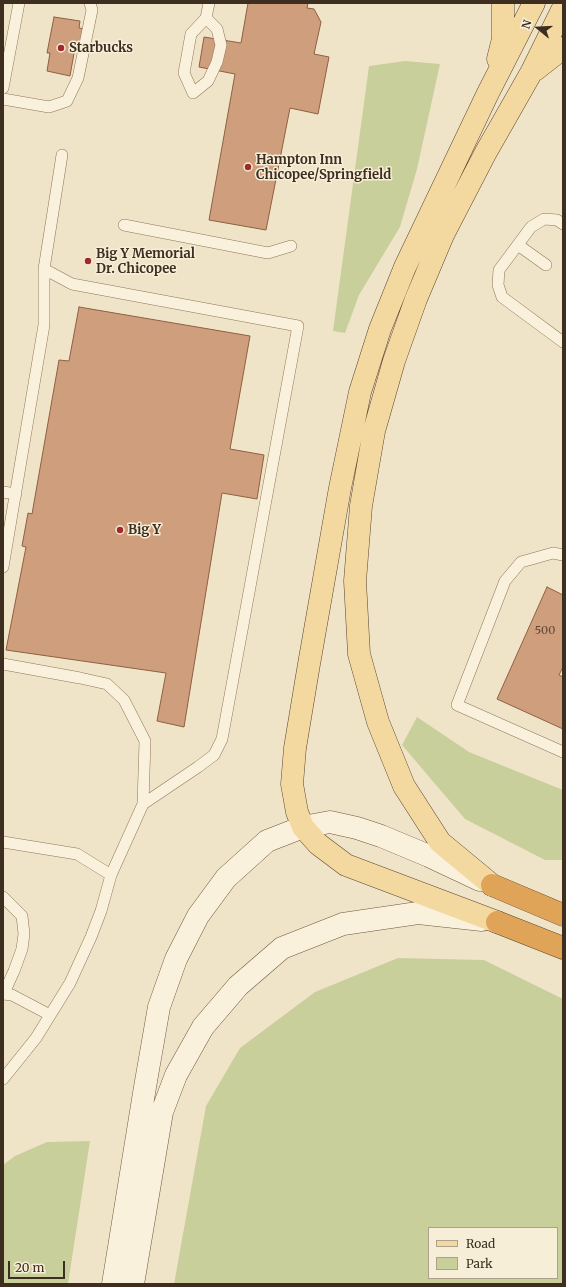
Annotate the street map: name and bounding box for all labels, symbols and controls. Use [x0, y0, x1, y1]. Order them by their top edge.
north arrow [518, 8, 558, 48]
text: N [519, 18, 535, 31]
place label: Starbucks [69, 40, 133, 56]
marker: Starbucks [56, 43, 66, 53]
place label: Hampton Inn Chicopee/Springfield [256, 152, 391, 183]
marker: Hampton Inn Chicopee/Springfield [243, 162, 253, 172]
place label: Big Y Memorial Dr. Chicopee [96, 246, 195, 277]
marker: Big Y Memorial Dr. Chicopee [83, 256, 93, 266]
place label: Big Y [128, 522, 161, 538]
marker: Big Y [115, 525, 125, 535]
house number: 500 [535, 624, 555, 638]
legend [428, 1227, 558, 1279]
text: Road [466, 1236, 495, 1251]
scale bar [10, 1253, 67, 1279]
text: Park [466, 1256, 493, 1271]
text: 20 m [15, 1260, 44, 1275]

